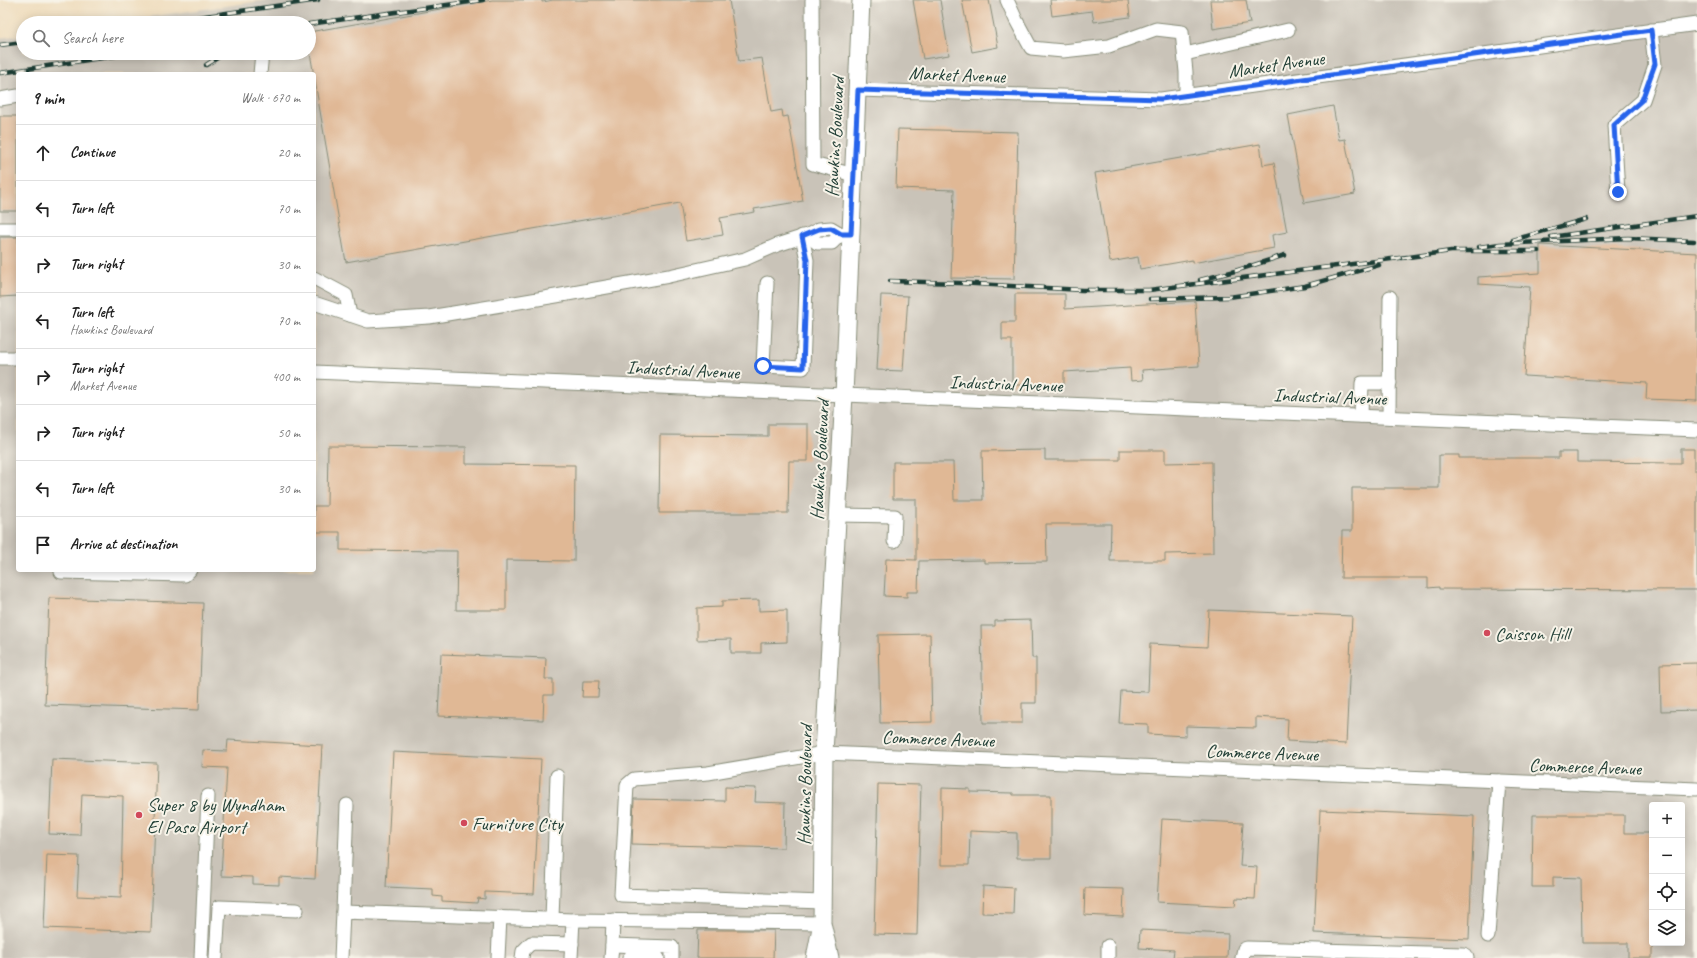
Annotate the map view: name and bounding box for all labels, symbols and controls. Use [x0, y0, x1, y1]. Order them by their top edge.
search box [16, 16, 316, 60]
icon: search [30, 27, 52, 49]
text: Search here [62, 29, 123, 48]
street label: Market Avenue [1227, 46, 1327, 84]
street label: Market Avenue [908, 61, 1007, 89]
street label: Hawkins Boulevard [820, 73, 850, 198]
text: 9 min [32, 88, 64, 109]
text: Walk · 670 m [241, 90, 300, 106]
icon: ahead [32, 142, 54, 164]
text: Continue [70, 143, 115, 162]
text: 20 m [278, 145, 300, 161]
route end [1609, 183, 1627, 201]
icon: left [32, 198, 54, 220]
text: Turn left [70, 199, 113, 218]
text: 70 m [278, 201, 300, 217]
icon: right [32, 254, 54, 276]
text: Turn right [70, 255, 123, 274]
text: 30 m [278, 257, 300, 273]
text: Turn left [70, 303, 113, 322]
icon: left [32, 310, 54, 332]
text: 70 m [278, 313, 300, 329]
text: Hawkins Boulevard [70, 322, 152, 338]
street label: Industrial Avenue [626, 355, 742, 385]
route start [754, 357, 772, 375]
text: Turn right [70, 359, 123, 378]
icon: right [32, 366, 54, 388]
text: 400 m [272, 369, 300, 385]
street label: Industrial Avenue [949, 370, 1065, 398]
text: Market Avenue [70, 378, 136, 394]
street label: Industrial Avenue [1273, 383, 1389, 411]
street label: Hawkins Boulevard [805, 396, 835, 521]
icon: right [32, 422, 54, 444]
text: Turn right [70, 423, 123, 442]
text: 50 m [278, 425, 300, 441]
icon: left [32, 478, 54, 500]
text: Turn left [70, 479, 113, 498]
text: 30 m [278, 481, 300, 497]
icon: arrive [32, 534, 54, 556]
text: Arrive at destination [70, 535, 177, 554]
place label: Caisson Hill [1495, 622, 1573, 646]
marker: Caisson Hill [1482, 628, 1492, 638]
street label: Hawkins Boulevard [792, 721, 818, 845]
street label: Commerce Avenue [881, 725, 996, 753]
street label: Commerce Avenue [1205, 739, 1320, 767]
street label: Commerce Avenue [1528, 753, 1643, 781]
place label: Super 8 by Wyndham El Paso Airport [147, 793, 286, 839]
map controls [1649, 802, 1685, 946]
button: + [1649, 802, 1685, 838]
marker: Super 8 by Wyndham El Paso Airport [134, 810, 144, 820]
place label: Furniture City [472, 812, 564, 836]
marker: Furniture City [459, 818, 469, 828]
button: − [1649, 838, 1685, 874]
button: locate [1649, 874, 1685, 910]
button: layers [1649, 910, 1685, 946]

